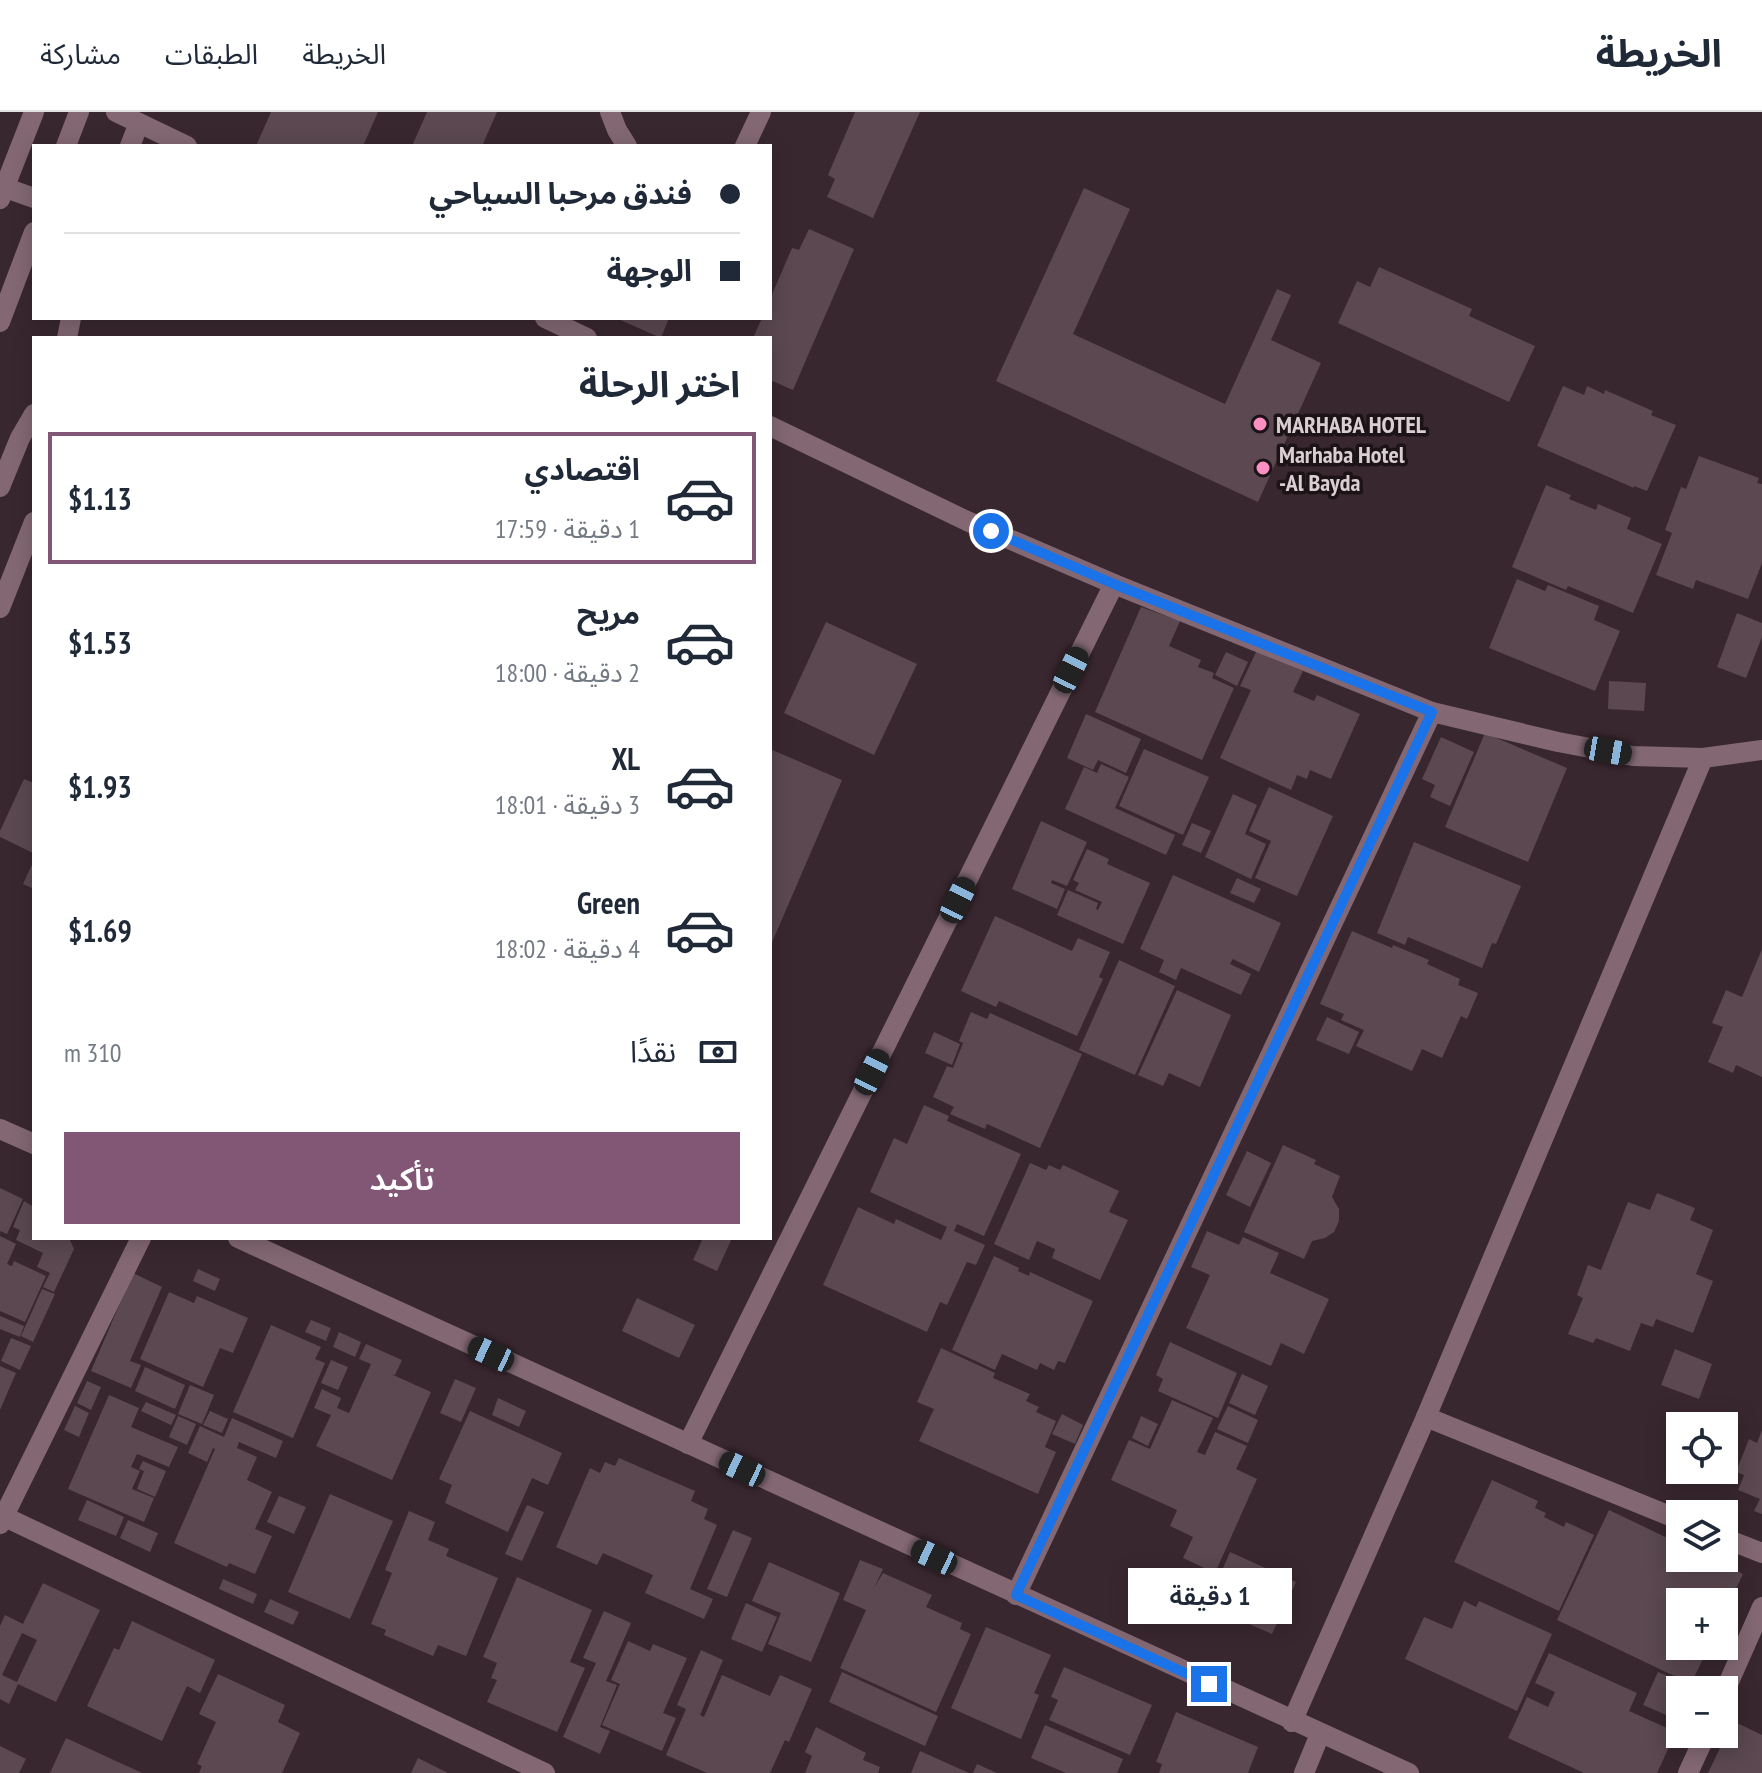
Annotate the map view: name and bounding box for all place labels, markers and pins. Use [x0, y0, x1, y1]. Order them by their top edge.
place label: MARHABA HOTEL [1276, 409, 1427, 440]
marker: MARHABA HOTEL [1251, 415, 1269, 433]
place label: Marhaba Hotel -Al Bayda [1279, 439, 1405, 498]
marker: Marhaba Hotel -Al Bayda [1254, 459, 1272, 477]

